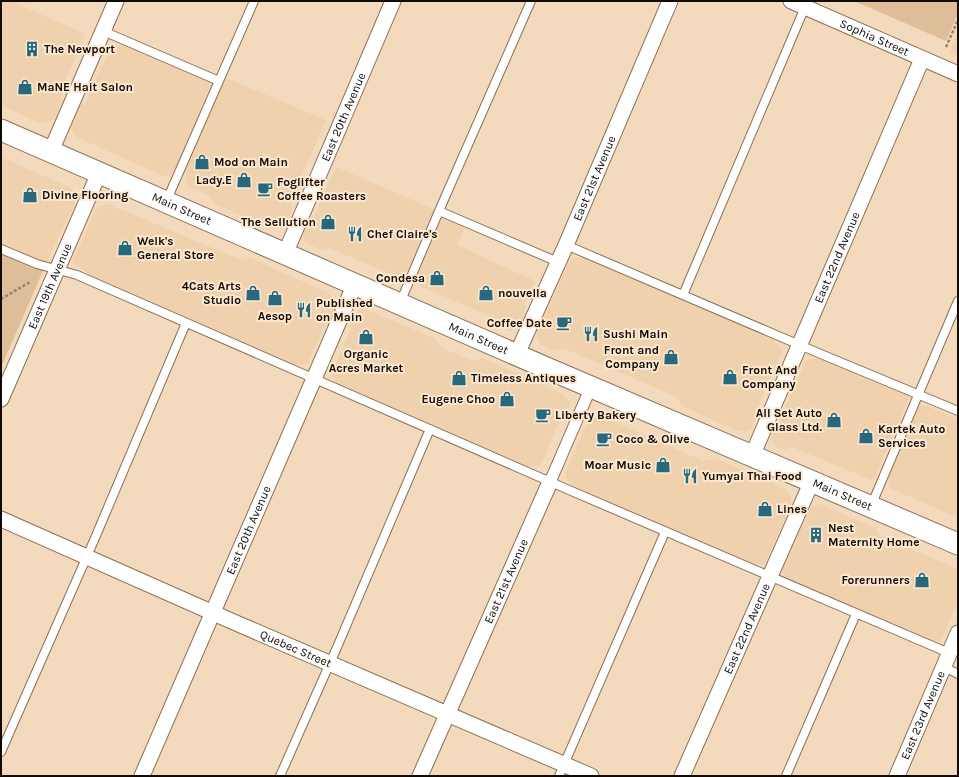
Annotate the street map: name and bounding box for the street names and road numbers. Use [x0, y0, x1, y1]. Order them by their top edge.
street label: Sophia Street [838, 16, 912, 59]
street label: East 20th Avenue [318, 70, 369, 164]
street label: East 21st Avenue [570, 134, 619, 223]
street label: Main Street [150, 190, 214, 228]
street label: East 22nd Avenue [811, 210, 863, 305]
street label: East 19th Avenue [25, 241, 75, 331]
street label: Main Street [447, 319, 511, 358]
street label: Main Street [810, 476, 875, 514]
street label: East 20th Avenue [223, 484, 274, 577]
street label: East 21st Avenue [481, 537, 531, 626]
street label: East 22nd Avenue [721, 581, 773, 676]
street label: Quebec Street [258, 627, 334, 671]
street label: East 23rd Avenue [898, 669, 948, 762]

